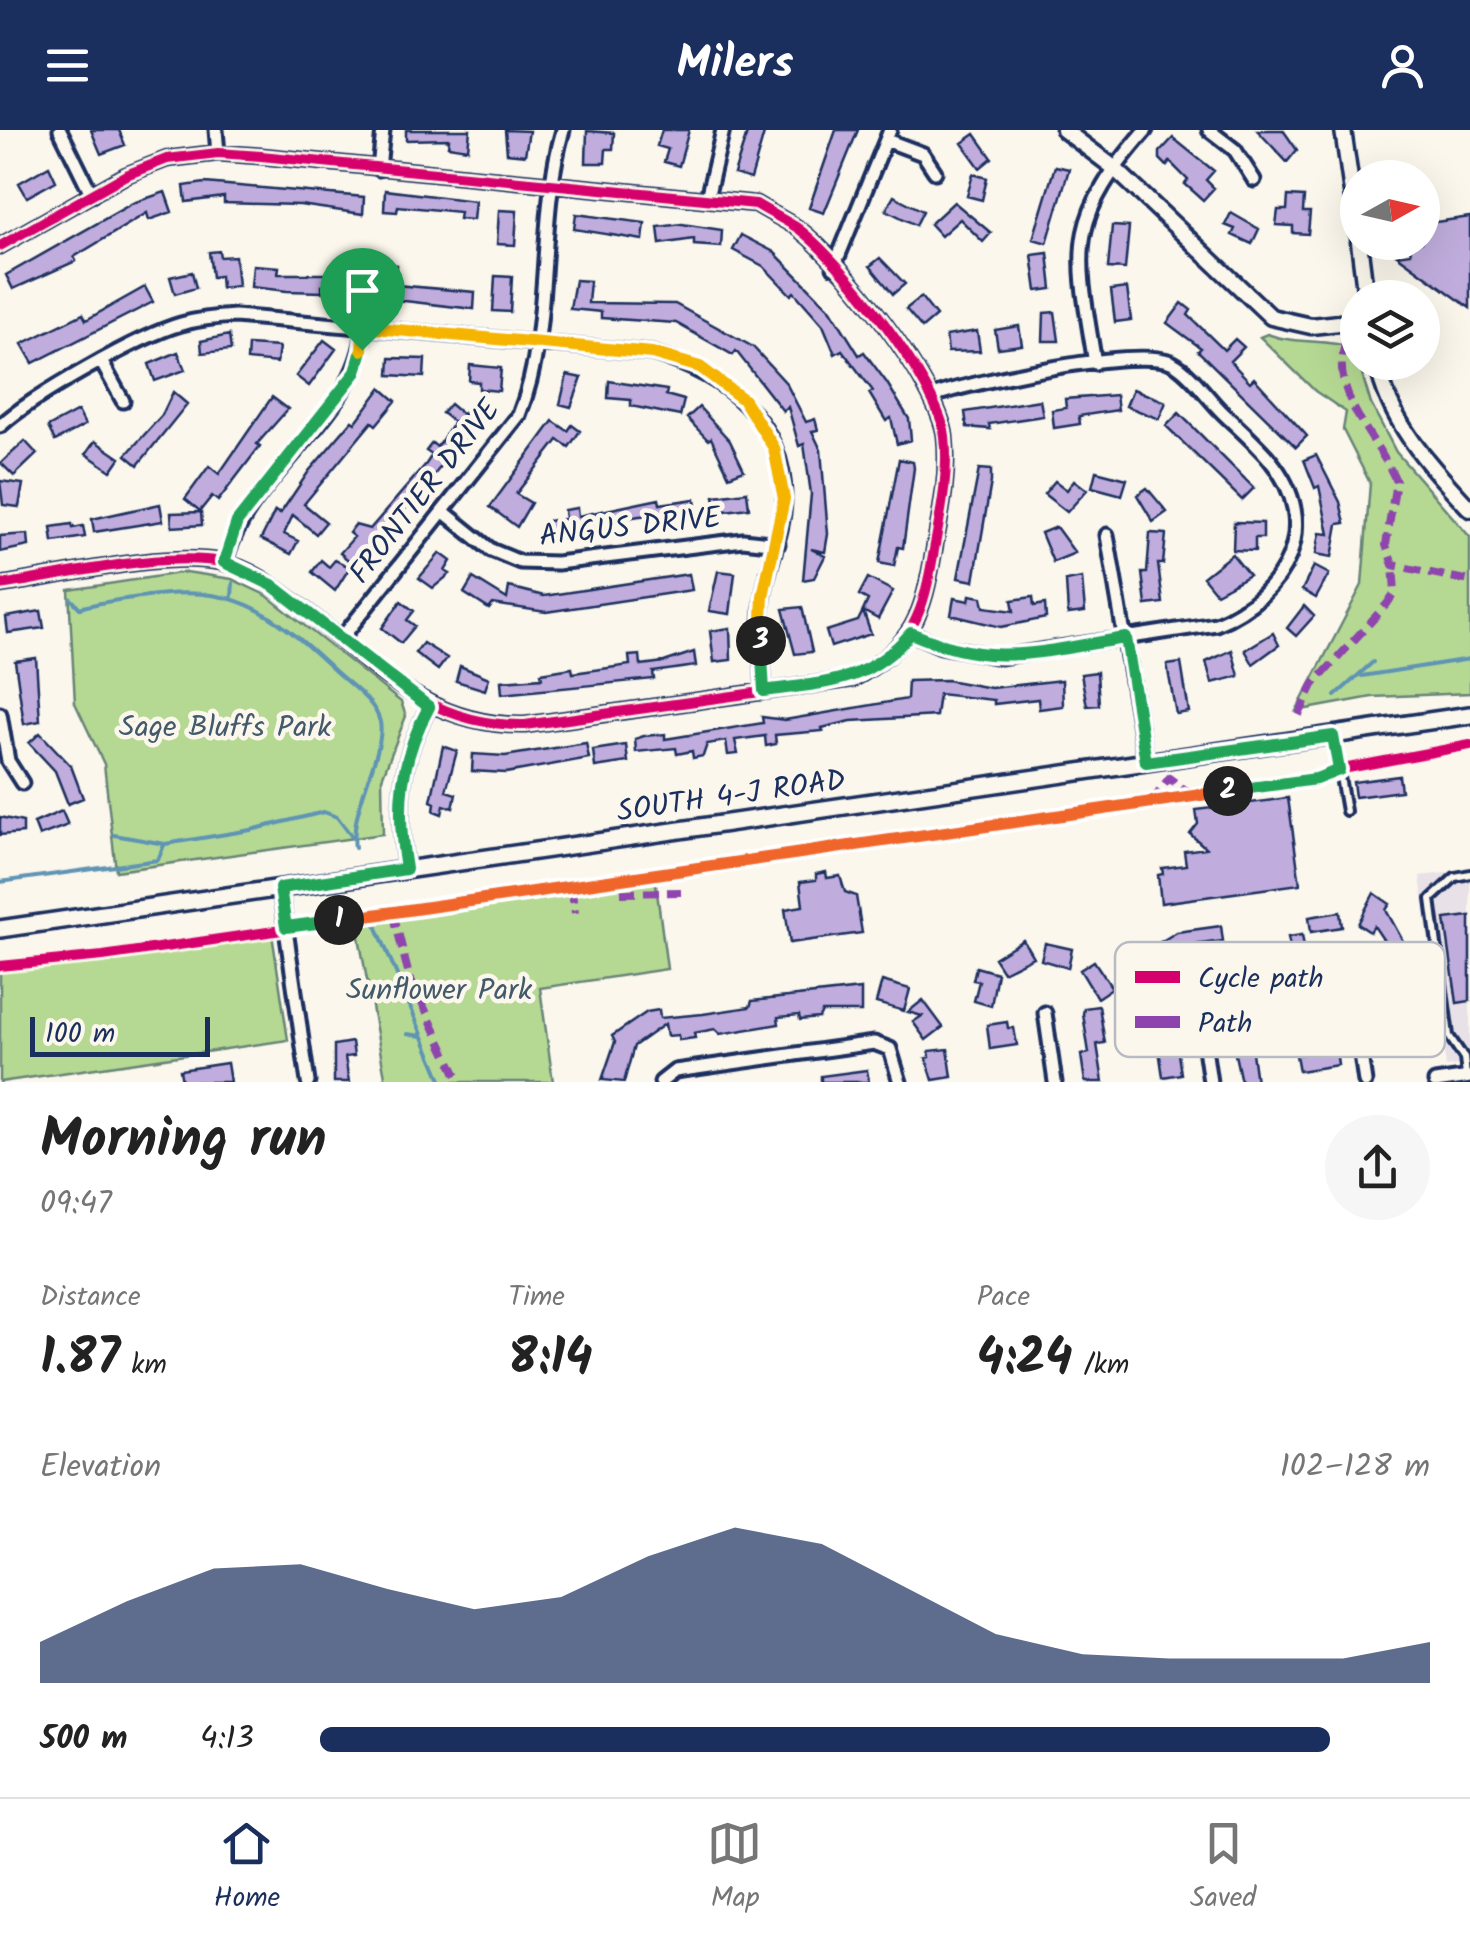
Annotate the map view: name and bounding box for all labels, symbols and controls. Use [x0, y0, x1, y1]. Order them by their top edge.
text: Milers [677, 29, 793, 101]
icon: menu [40, 38, 95, 93]
icon: person [1375, 38, 1430, 93]
north arrow [1340, 160, 1440, 260]
map controls [1340, 160, 1440, 380]
pin [320, 248, 405, 351]
icon: arrive [335, 263, 390, 318]
button: layers [1340, 280, 1440, 380]
street label: FRONTIER DRIVE [338, 388, 514, 595]
street label: ANGUS DRIVE [537, 494, 725, 561]
pin: 3 [736, 616, 786, 666]
text: 3 [753, 618, 769, 663]
park label: Sage Bluffs Park [119, 704, 332, 752]
street label: SOUTH 4-J ROAD [614, 757, 849, 837]
pin: 2 [1203, 766, 1253, 816]
text: 2 [1220, 768, 1236, 813]
pin: 1 [314, 895, 364, 945]
text: 1 [335, 897, 343, 942]
legend [1115, 942, 1445, 1057]
text: Cycle path [1198, 957, 1323, 1002]
park label: Sunflower Park [346, 967, 533, 1015]
text: Path [1198, 1002, 1252, 1047]
scale bar [30, 1012, 210, 1056]
text: 100 m [45, 1012, 115, 1057]
text: Morning run [40, 1098, 327, 1185]
button: share [1325, 1115, 1430, 1220]
text: 09:47 [40, 1179, 112, 1230]
text: Distance [40, 1275, 141, 1320]
text: Time [508, 1275, 565, 1320]
text: Pace [977, 1275, 1030, 1320]
text: 1.87 [40, 1320, 120, 1400]
text: 8:14 [508, 1320, 592, 1400]
text: 4:24 [977, 1320, 1073, 1400]
text: km [120, 1343, 167, 1388]
text: /km [1073, 1343, 1129, 1388]
text: Elevation [40, 1442, 161, 1493]
text: 102–128 m [1280, 1442, 1430, 1493]
text: 500 m [40, 1714, 128, 1765]
text: 4:13 [200, 1714, 254, 1765]
tab: Home [214, 1816, 280, 1921]
tab: Map [707, 1816, 762, 1921]
tab: Saved [1190, 1816, 1256, 1921]

